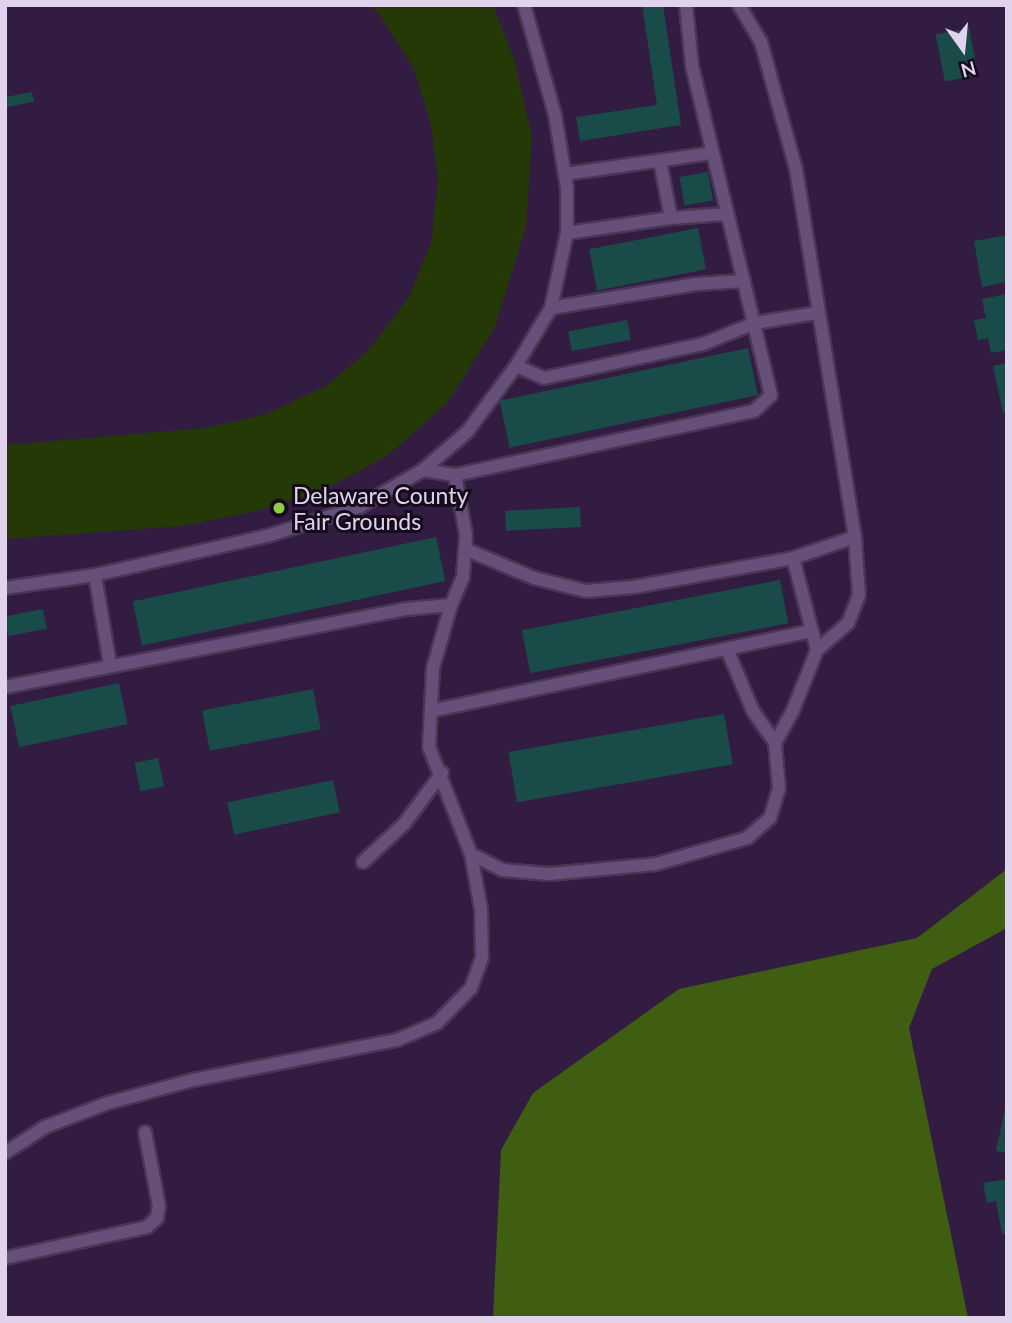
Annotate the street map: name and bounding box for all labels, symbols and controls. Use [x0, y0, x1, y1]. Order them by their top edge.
north arrow [928, 14, 998, 84]
text: N [959, 57, 979, 83]
place label: Delaware County Fair Grounds [293, 481, 468, 535]
marker: Delaware County Fair Grounds [271, 500, 287, 516]

